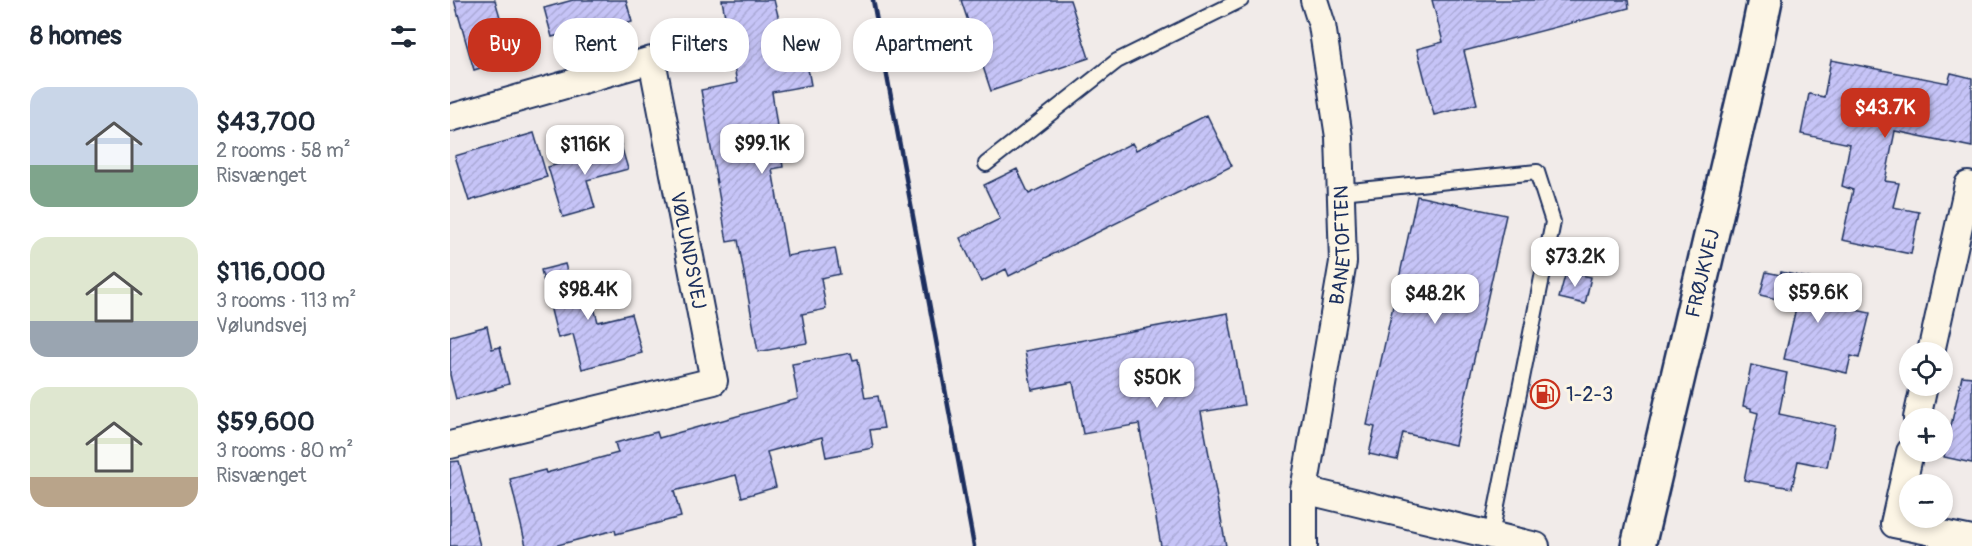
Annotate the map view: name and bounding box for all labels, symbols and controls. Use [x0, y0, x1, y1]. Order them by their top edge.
chip: Buy [468, 18, 541, 72]
chip: Rent [553, 18, 638, 72]
chip: Filters [650, 18, 749, 72]
chip: New [761, 18, 841, 72]
chip: Apartment [853, 18, 993, 72]
text: 8 homes [30, 20, 122, 52]
icon: filters [387, 20, 420, 53]
pin: $43.7K [1836, 88, 1934, 139]
text: $43.7K [1855, 95, 1915, 120]
text: $43,700 [216, 106, 316, 138]
icon: home [78, 111, 150, 183]
pin: $99.1K [713, 124, 811, 175]
pin: $116K [543, 125, 627, 176]
text: $99.1K [734, 131, 790, 156]
text: $116K [560, 132, 610, 157]
text: 2 rooms · 58 m² [216, 138, 351, 163]
text: Risvænget [216, 163, 307, 188]
street label: BANETOFTEN [1323, 185, 1356, 307]
street label: VØLUNDSVEJ [665, 190, 712, 311]
street label: FRØJKVEJ [1680, 227, 1725, 320]
pin: $73.2K [1526, 237, 1624, 288]
text: $73.2K [1545, 244, 1605, 269]
text: $116,000 [216, 256, 325, 288]
icon: home [78, 261, 150, 333]
pin: $98.4K [539, 270, 637, 321]
pin: $59.6K [1769, 273, 1867, 324]
pin: $48.2K [1386, 274, 1484, 325]
text: $98.4K [558, 277, 618, 302]
text: $59.6K [1788, 280, 1848, 305]
text: $48.2K [1405, 281, 1465, 306]
text: 3 rooms · 113 m² [216, 288, 356, 313]
text: Vølundsvej [216, 313, 307, 338]
map controls [1899, 342, 1953, 528]
button: locate [1899, 342, 1953, 396]
pin: $50K [1121, 358, 1193, 409]
text: $50K [1133, 365, 1181, 390]
fuel station icon: 1-2-3 [1529, 378, 1561, 410]
place label: 1-2-3 [1566, 382, 1613, 407]
text: $59,600 [216, 406, 315, 438]
button: + [1899, 408, 1953, 462]
icon: home [78, 411, 150, 483]
text: 3 rooms · 80 m² [216, 438, 353, 463]
text: Risvænget [216, 463, 307, 488]
button: − [1899, 474, 1953, 528]

